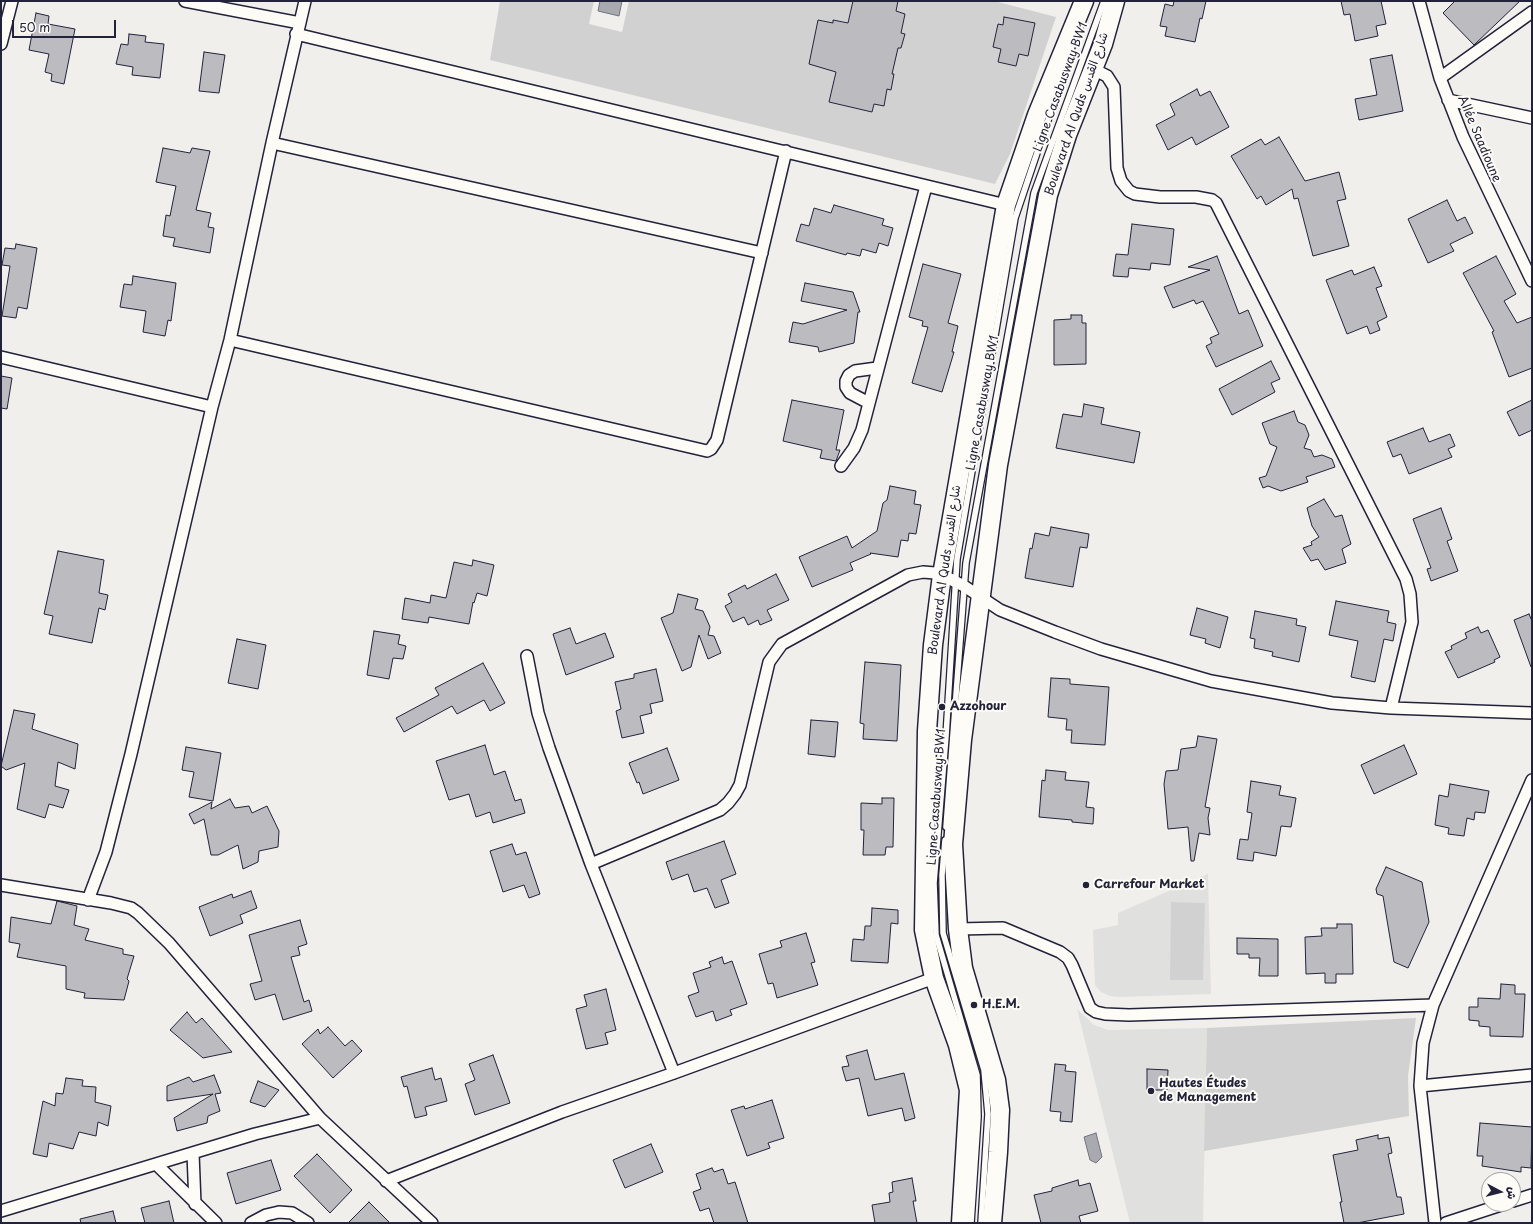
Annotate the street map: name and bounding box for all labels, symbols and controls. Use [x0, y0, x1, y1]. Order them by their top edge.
scale bar [14, 12, 118, 38]
text: 50 m [19, 18, 50, 36]
street label: Ligne Casabusway BW1 [1031, 20, 1091, 154]
street label: Boulevard Al Quds شارع القدس [1042, 31, 1112, 197]
street label: Allée Saadioune [1454, 94, 1504, 184]
street label: Ligne Casabusway BW1 [964, 334, 1002, 472]
street label: Boulevard Al Quds شارع القدس [926, 484, 964, 656]
place label: Azzohour [950, 700, 1006, 714]
marker: Azzohour [937, 702, 947, 712]
street label: Ligne Casabusway BW1 [925, 728, 949, 866]
place label: Carrefour Market [1094, 878, 1205, 892]
marker: Carrefour Market [1081, 880, 1091, 890]
place label: H.E.M. [982, 998, 1020, 1012]
marker: H.E.M. [969, 1000, 979, 1010]
place label: Hautes Études de Management [1159, 1077, 1256, 1105]
marker: Hautes Études de Management [1146, 1086, 1156, 1096]
north arrow [1481, 1172, 1521, 1212]
text: ش [1503, 1186, 1522, 1200]

